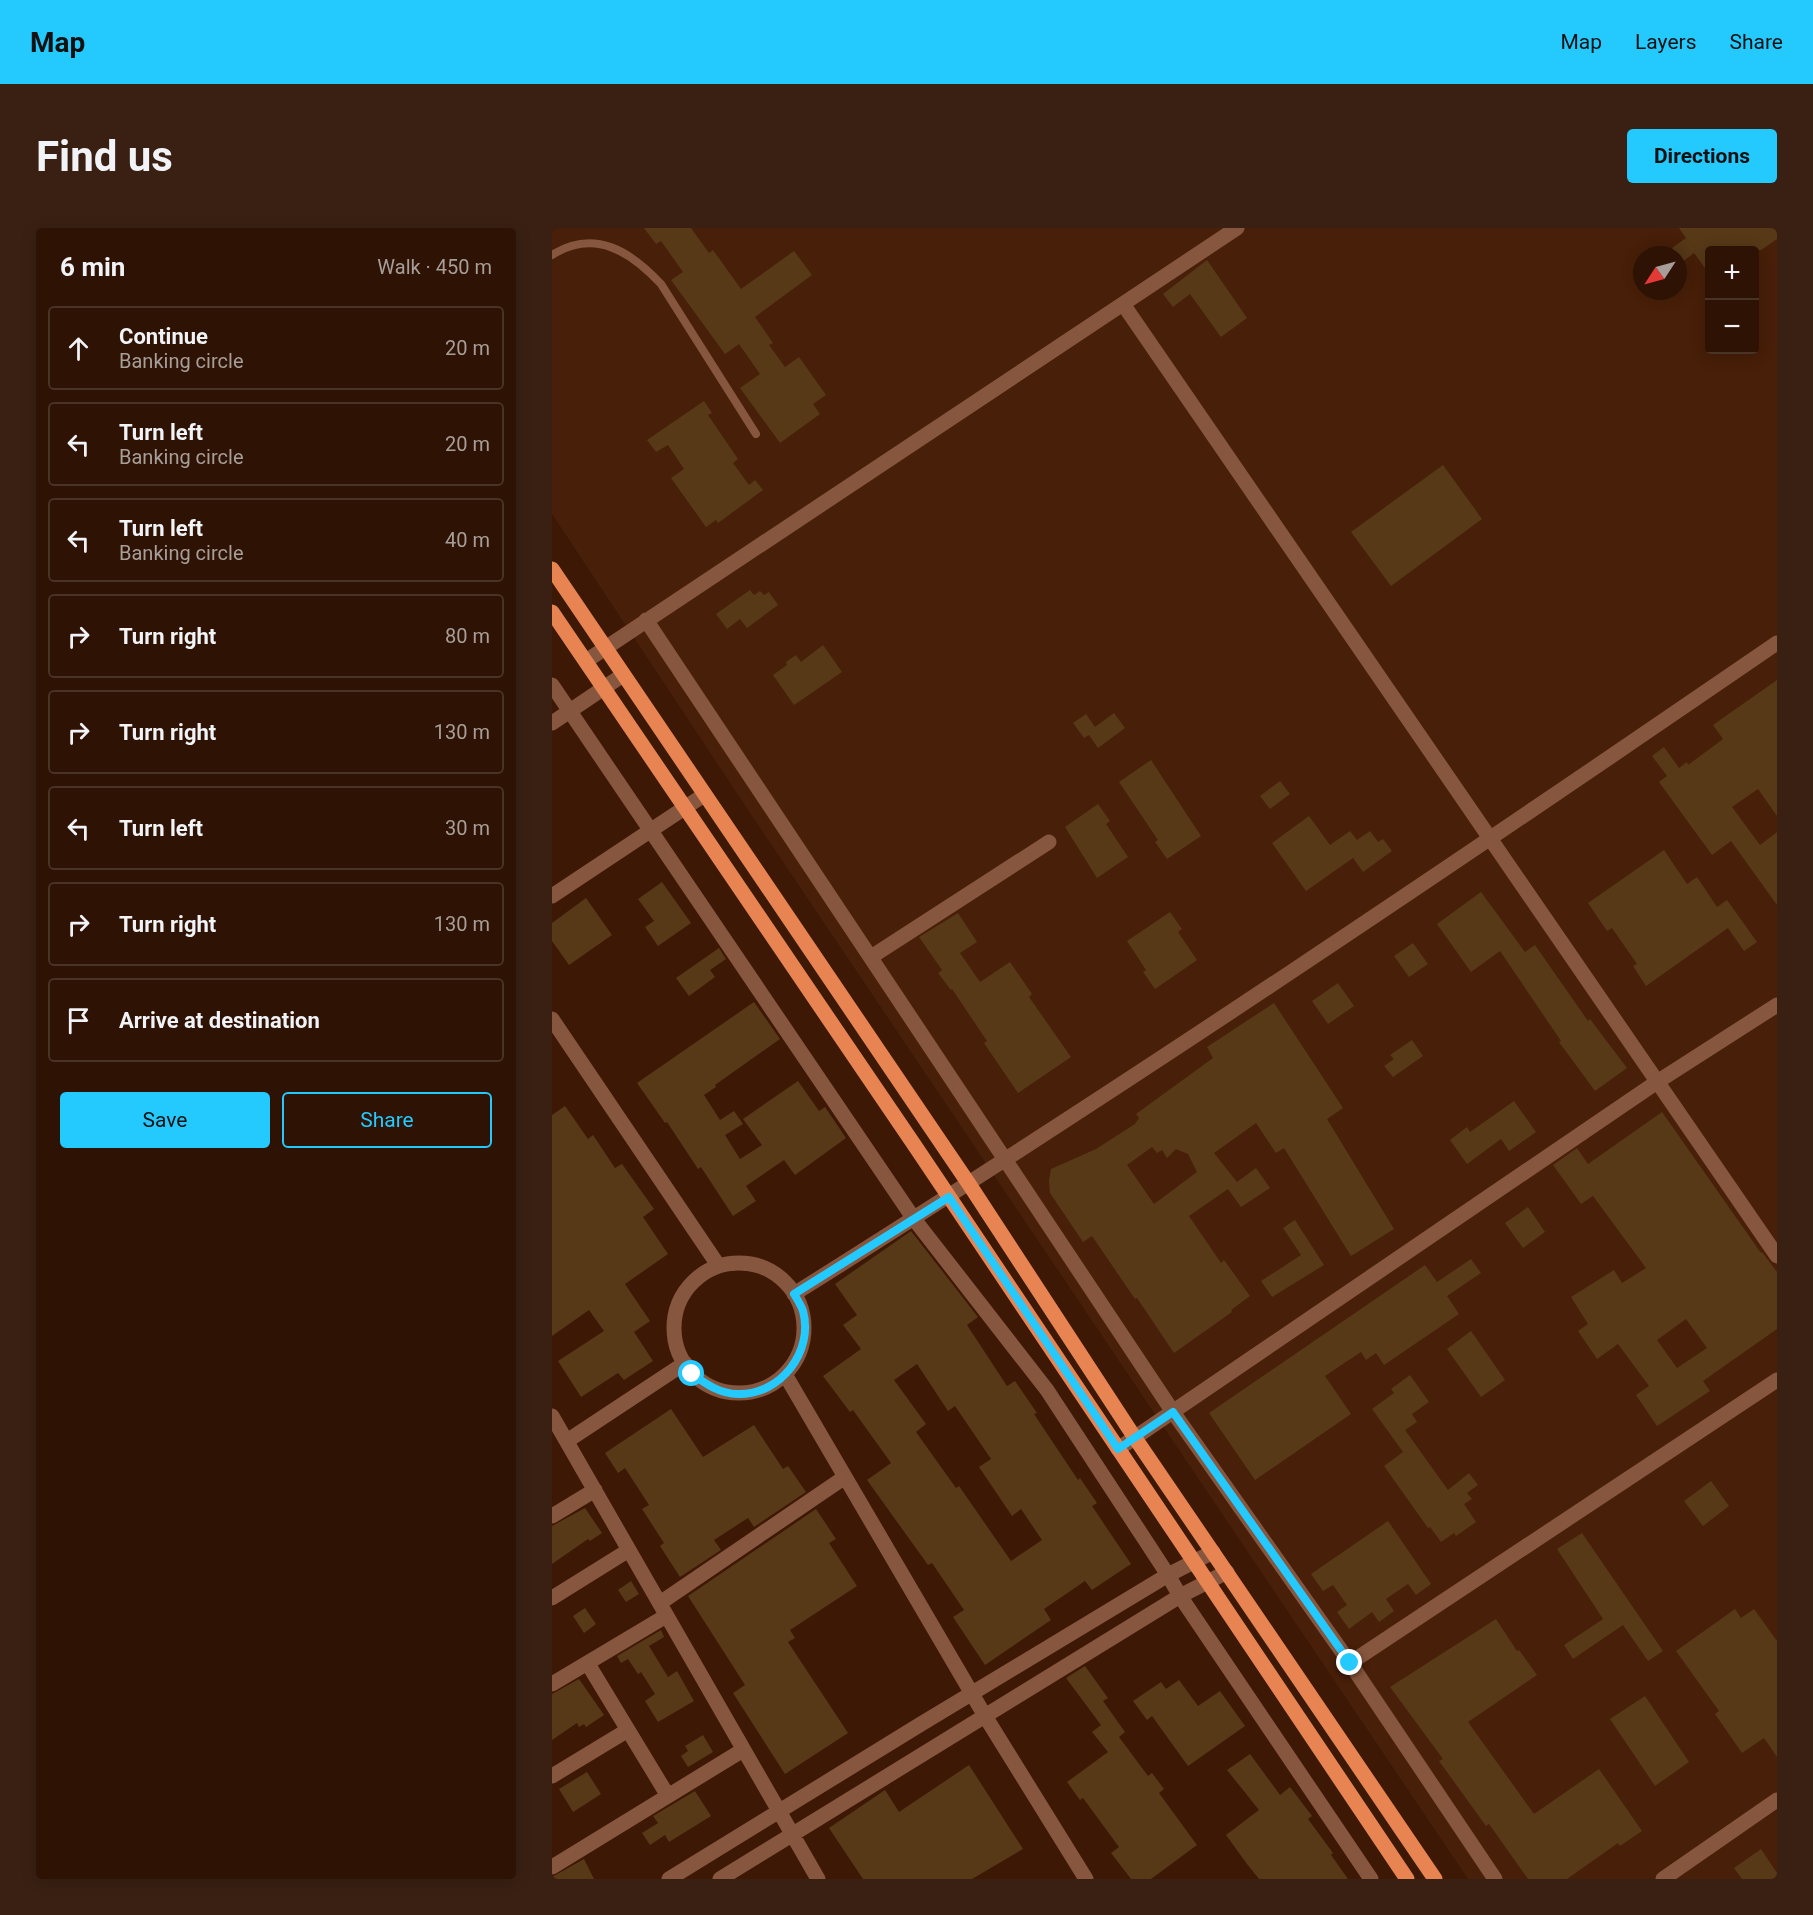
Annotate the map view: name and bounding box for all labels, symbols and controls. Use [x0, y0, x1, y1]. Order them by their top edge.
text: Map [30, 26, 85, 59]
text: Map [1560, 30, 1602, 54]
text: Layers [1635, 30, 1696, 54]
text: Share [1729, 30, 1783, 54]
button: Directions [1627, 129, 1777, 183]
text: Find us [36, 132, 173, 181]
north arrow [1633, 246, 1687, 300]
map controls [1705, 246, 1759, 354]
button: + [1705, 246, 1759, 300]
text: 6 min [60, 252, 125, 282]
text: Walk · 450 m [377, 255, 492, 279]
button: − [1705, 300, 1759, 354]
text: Continue [119, 324, 208, 349]
icon: ahead [62, 332, 95, 365]
text: 20 m [445, 336, 490, 360]
text: Banking circle [119, 349, 243, 373]
text: Turn left [119, 420, 203, 445]
icon: left [62, 428, 95, 461]
text: 20 m [445, 432, 490, 456]
text: Banking circle [119, 445, 243, 469]
text: Turn left [119, 516, 203, 541]
icon: left [62, 524, 95, 557]
text: 40 m [445, 528, 490, 552]
text: Banking circle [119, 541, 243, 565]
icon: right [62, 620, 95, 653]
text: Turn right [119, 624, 216, 649]
text: 80 m [445, 624, 490, 648]
icon: right [62, 716, 95, 749]
text: Turn right [119, 720, 216, 745]
text: 130 m [434, 720, 490, 744]
icon: left [62, 812, 95, 845]
text: Turn left [119, 816, 203, 841]
text: 30 m [445, 816, 490, 840]
icon: right [62, 908, 95, 941]
text: Turn right [119, 912, 216, 937]
text: 130 m [434, 912, 490, 936]
icon: arrive [62, 1004, 95, 1037]
text: Arrive at destination [119, 1008, 320, 1033]
button: Save [60, 1092, 270, 1148]
button: Share [282, 1092, 492, 1148]
route start [678, 1360, 704, 1386]
route end [1336, 1649, 1362, 1675]

